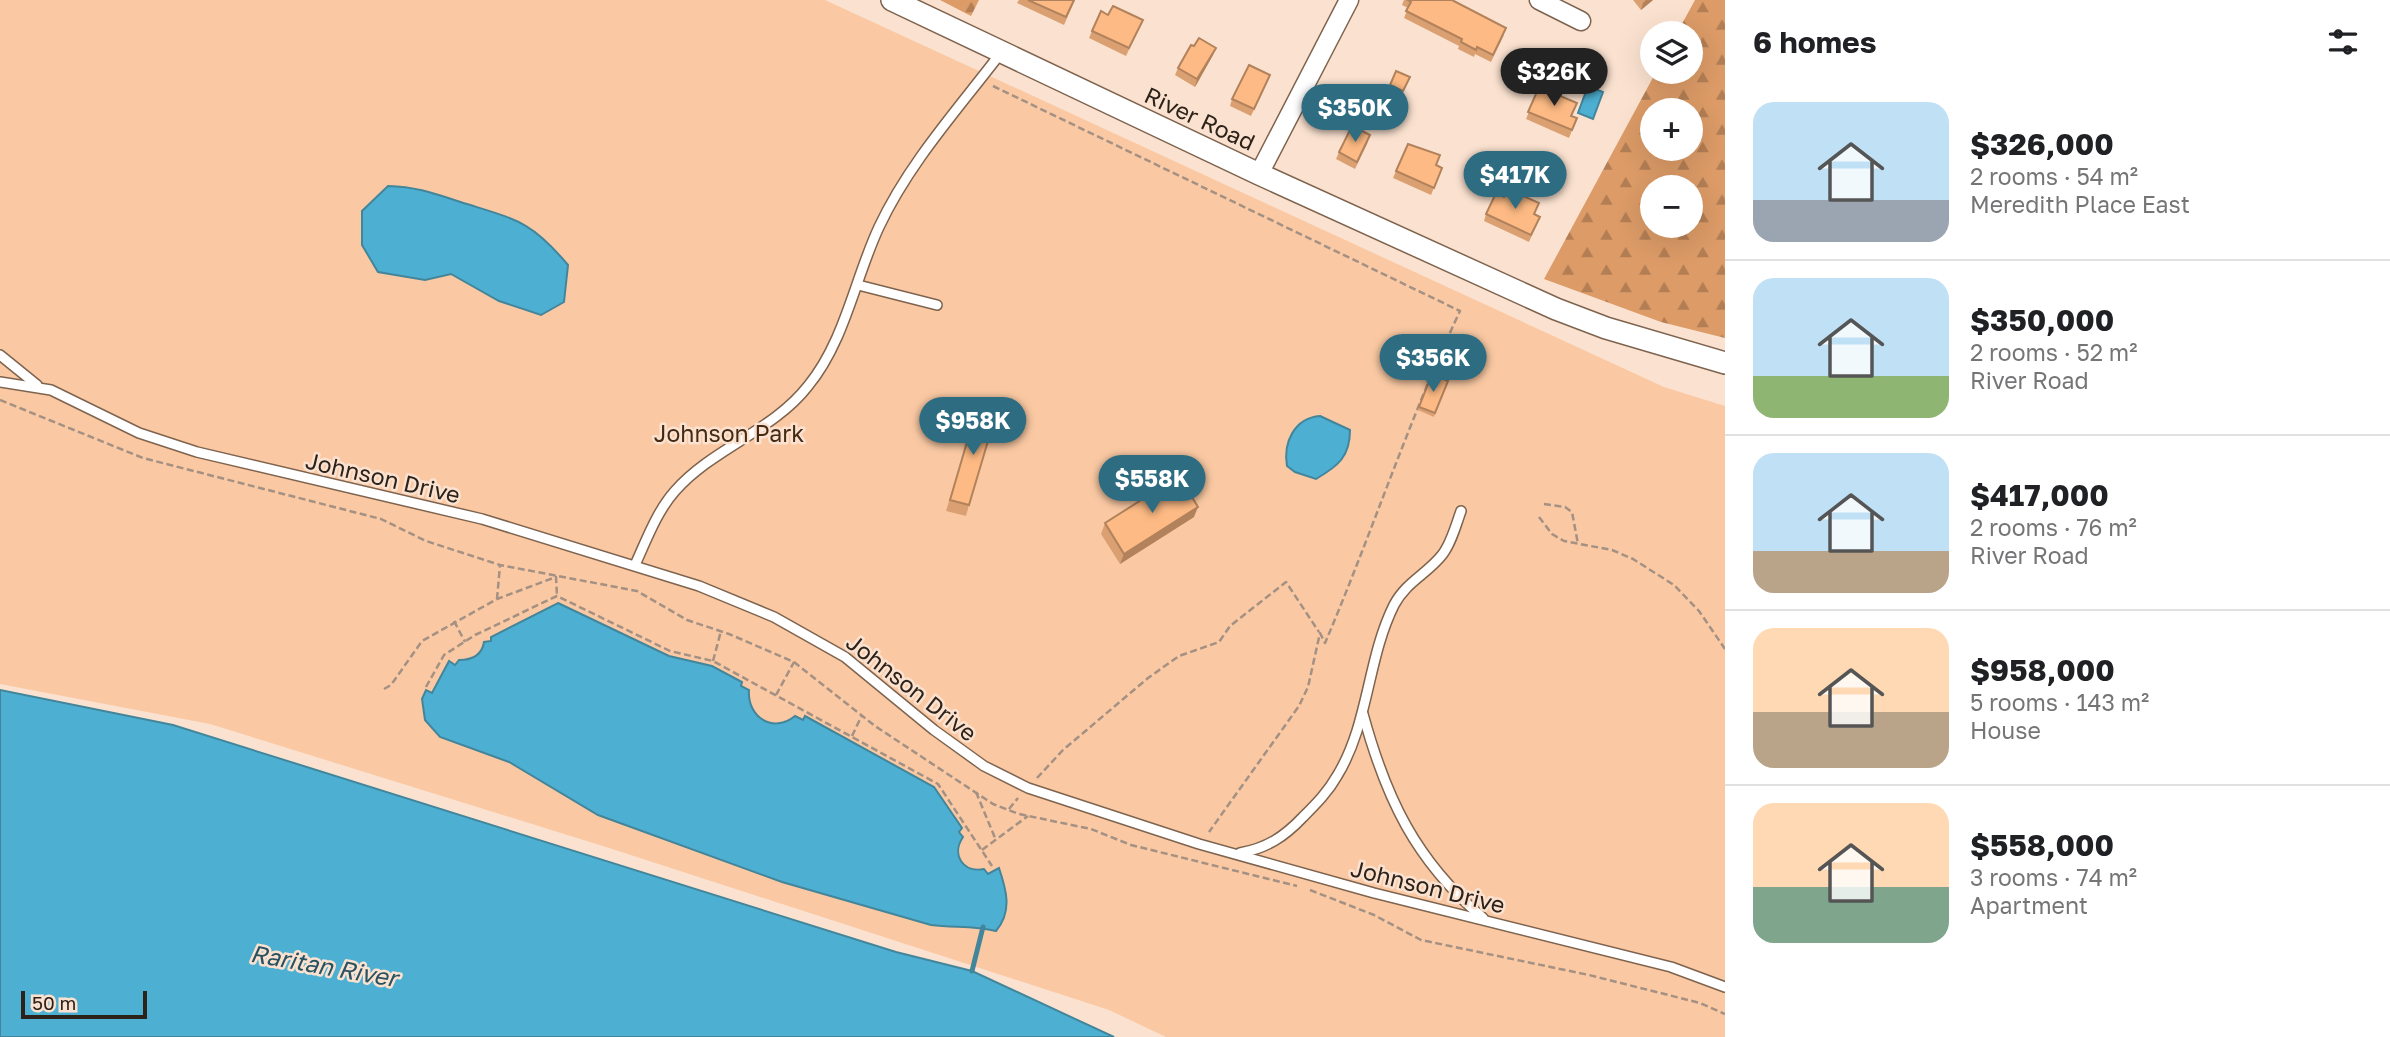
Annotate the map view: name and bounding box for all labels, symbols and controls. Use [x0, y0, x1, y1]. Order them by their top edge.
map controls [1640, 21, 1703, 238]
button: layers [1640, 21, 1703, 84]
icon: filters [2324, 23, 2362, 61]
text: 6 homes [1753, 24, 1876, 60]
pin: $326K [1505, 48, 1603, 108]
text: $326K [1517, 57, 1591, 85]
street label: River Road [1140, 80, 1260, 156]
pin: $350K [1306, 85, 1404, 144]
text: $350K [1317, 93, 1393, 121]
button: + [1640, 98, 1703, 161]
text: $326,000 [1970, 126, 2114, 162]
icon: home [1809, 130, 1893, 214]
pin: $417K [1466, 152, 1564, 211]
text: $417K [1480, 160, 1550, 188]
text: 2 rooms · 54 m² [1970, 162, 2138, 190]
button: − [1640, 175, 1703, 238]
text: Meredith Place East [1970, 190, 2190, 218]
text: $350,000 [1970, 302, 2114, 338]
icon: home [1809, 306, 1893, 390]
pin: $356K [1384, 334, 1482, 394]
text: 2 rooms · 52 m² [1970, 338, 2137, 366]
text: $356K [1396, 343, 1470, 371]
text: River Road [1970, 366, 2089, 394]
pin: $958K [924, 398, 1022, 457]
text: $958K [935, 406, 1011, 434]
park label: Johnson Park [654, 419, 804, 447]
street label: Johnson Drive [303, 446, 463, 508]
pin: $558K [1103, 456, 1201, 515]
text: $558K [1115, 464, 1189, 492]
text: $417,000 [1970, 477, 2109, 513]
icon: home [1809, 481, 1893, 565]
text: 2 rooms · 76 m² [1970, 513, 2137, 541]
text: River Road [1970, 541, 2089, 569]
street label: Johnson Drive [841, 627, 983, 747]
text: $958,000 [1970, 652, 2115, 688]
icon: home [1809, 656, 1893, 740]
text: 5 rooms · 143 m² [1970, 688, 2149, 716]
text: House [1970, 716, 2041, 744]
text: $558,000 [1970, 827, 2114, 863]
icon: home [1809, 831, 1893, 915]
street label: Johnson Drive [1348, 853, 1508, 919]
text: 3 rooms · 74 m² [1970, 863, 2137, 891]
text: Apartment [1970, 891, 2088, 919]
water label: Raritan River [248, 938, 403, 993]
scale bar [21, 988, 147, 1020]
text: 50 m [32, 991, 76, 1014]

